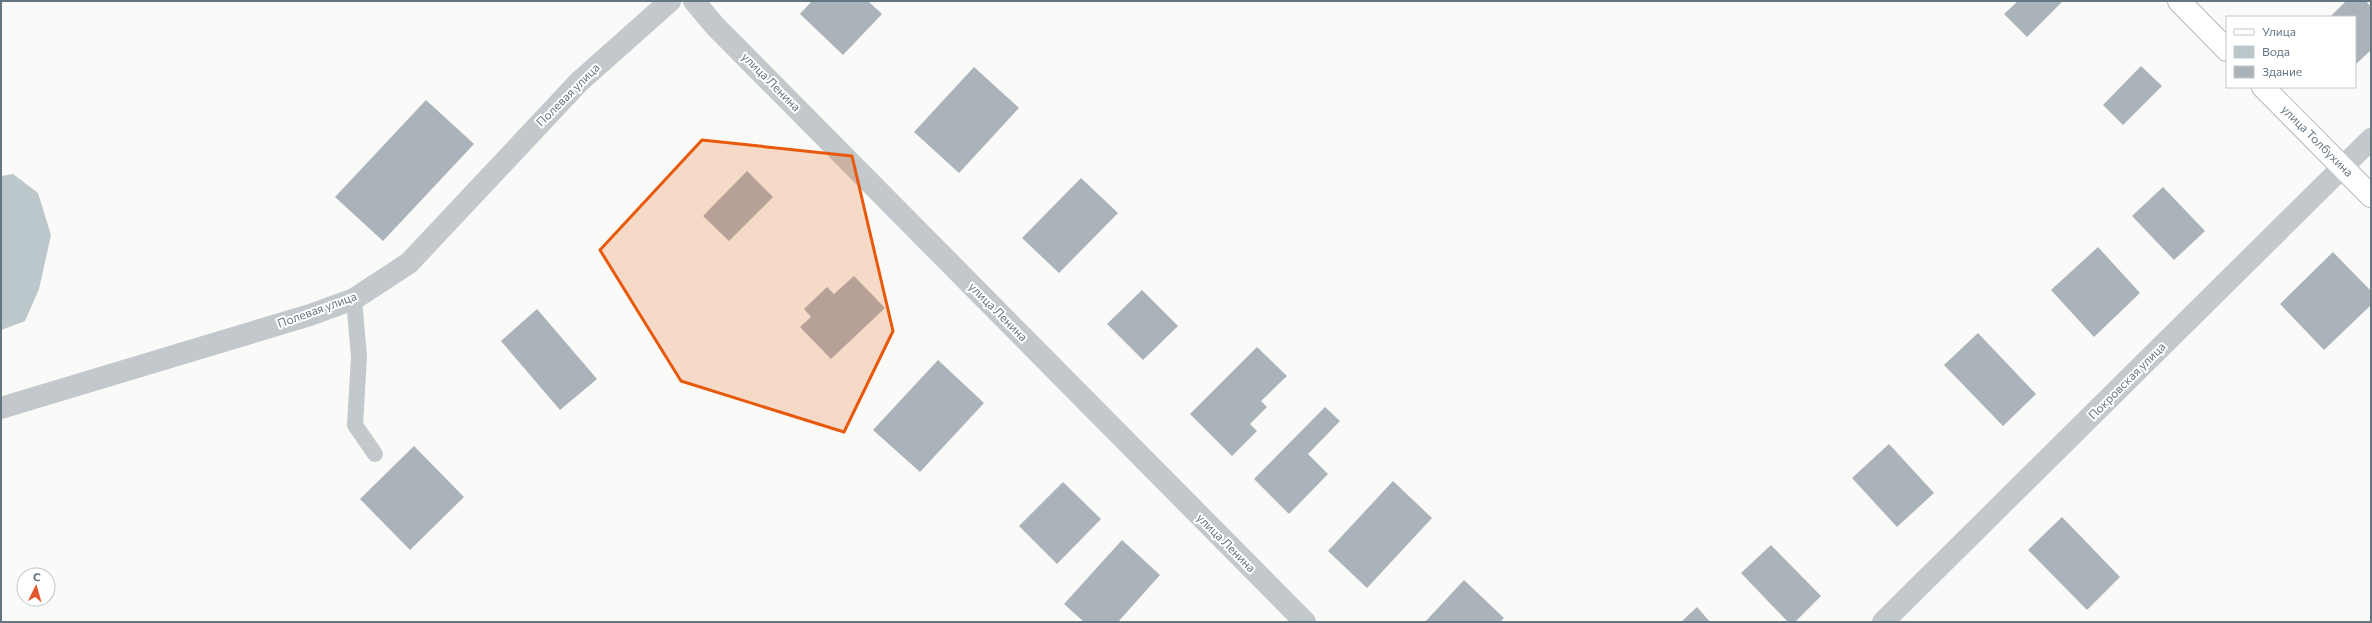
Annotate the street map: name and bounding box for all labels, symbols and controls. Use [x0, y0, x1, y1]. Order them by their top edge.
legend [2226, 16, 2356, 88]
text: Улица [2262, 24, 2296, 38]
text: Вода [2262, 44, 2290, 58]
street label: улица Ленина [739, 49, 804, 114]
street label: Полевая улица [533, 60, 602, 129]
text: Здание [2262, 64, 2302, 78]
street label: улица Толбухина [2279, 102, 2356, 179]
street label: улица Ленина [966, 279, 1031, 344]
street label: Полевая улица [275, 288, 358, 330]
street label: Покровская улица [2085, 339, 2168, 422]
street label: улица Ленина [1194, 510, 1259, 575]
north arrow [16, 567, 56, 607]
text: С [33, 570, 42, 583]

